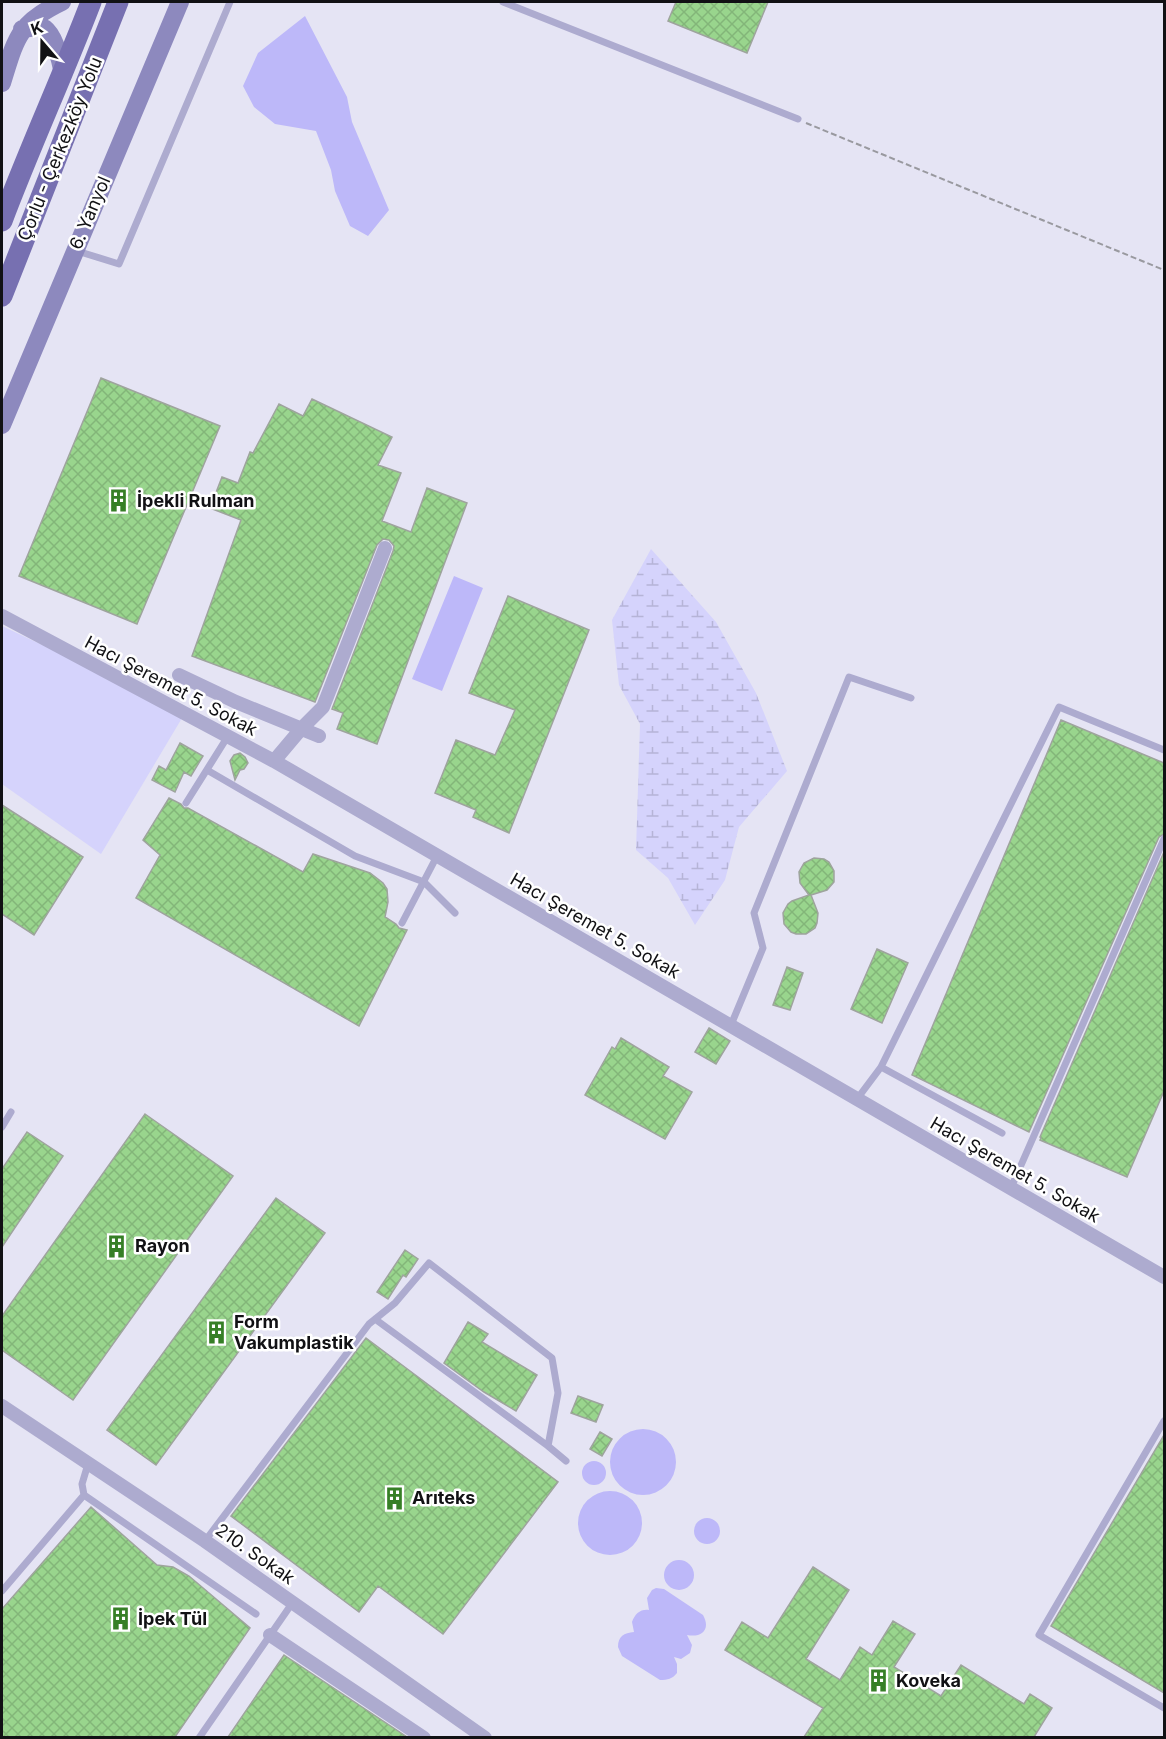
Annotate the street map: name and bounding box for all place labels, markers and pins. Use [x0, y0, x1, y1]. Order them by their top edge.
building icon: İpekli Rulman [106, 488, 132, 514]
place label: İpekli Rulman [137, 490, 255, 511]
building icon: Rayon [104, 1233, 130, 1259]
place label: Rayon [135, 1235, 190, 1256]
place label: Form Vakumplastik [234, 1311, 354, 1353]
building icon: Form Vakumplastik [203, 1319, 229, 1345]
building icon: Arıteks [381, 1485, 407, 1511]
place label: Arıteks [412, 1487, 475, 1508]
building icon: İpek Tül [107, 1606, 133, 1632]
place label: İpek Tül [138, 1608, 207, 1629]
building icon: Koveka [865, 1668, 891, 1694]
place label: Koveka [896, 1670, 961, 1691]

